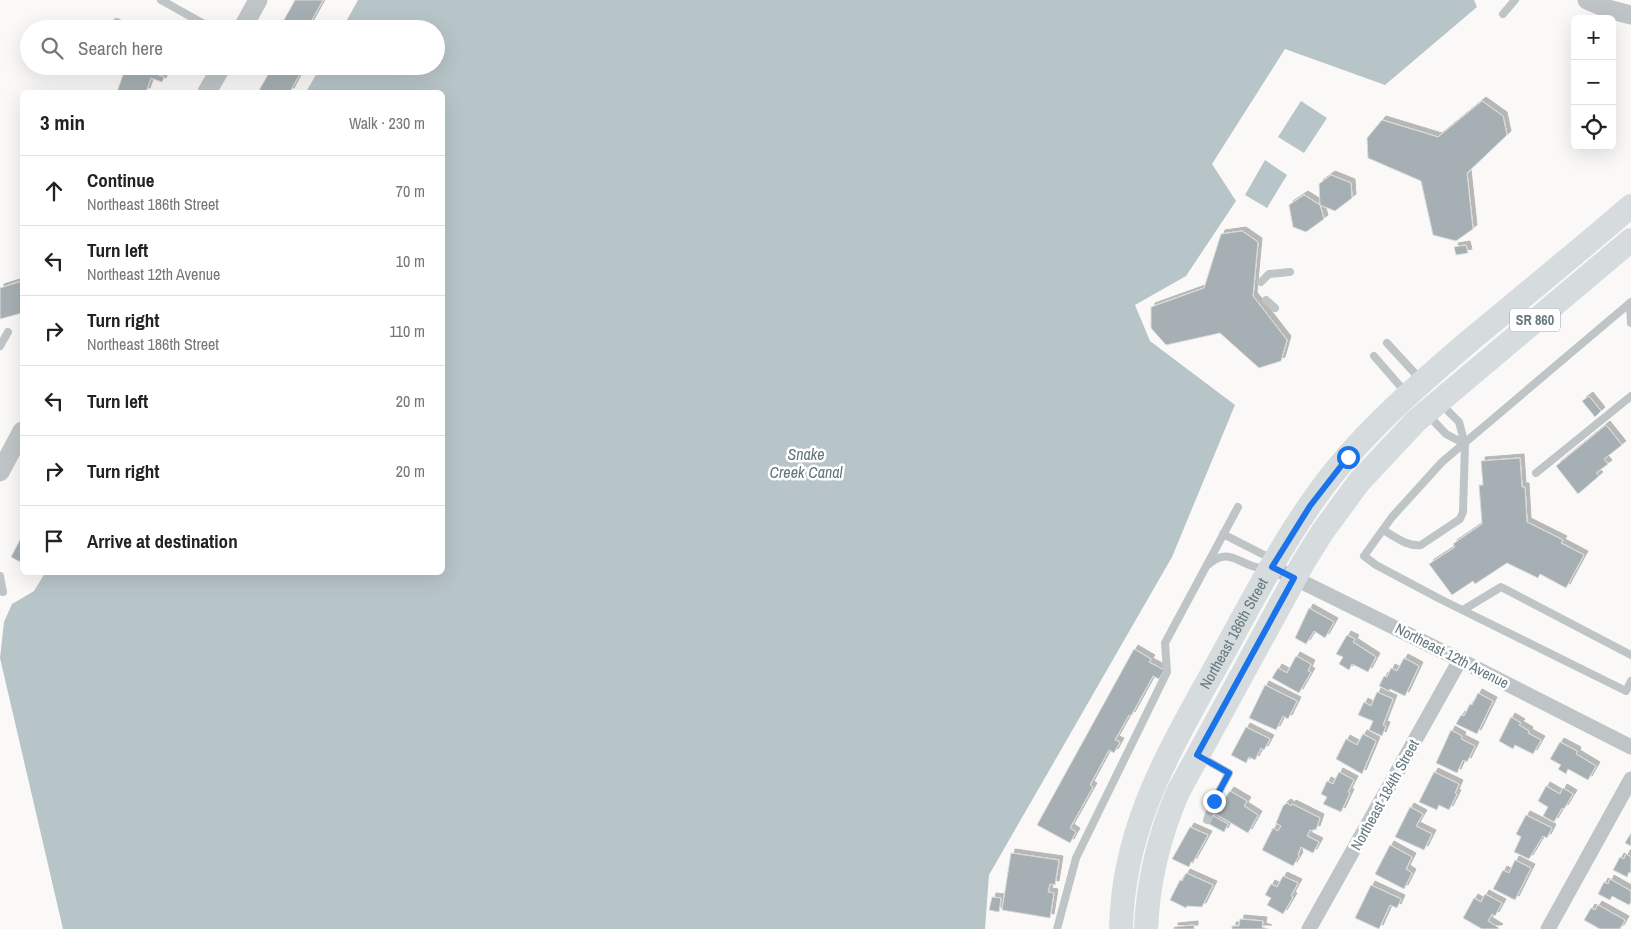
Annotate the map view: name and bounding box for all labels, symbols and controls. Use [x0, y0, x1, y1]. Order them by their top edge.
map controls [1571, 15, 1616, 150]
button: + [1571, 15, 1616, 60]
search box [20, 20, 445, 75]
icon: search [38, 34, 66, 62]
text: Search here [78, 35, 163, 61]
button: − [1571, 60, 1616, 105]
button: locate [1571, 105, 1616, 150]
text: 3 min [40, 108, 85, 137]
text: Walk · 230 m [349, 112, 425, 134]
text: Continue [87, 167, 155, 193]
icon: ahead [40, 177, 68, 205]
text: 70 m [396, 180, 425, 202]
text: Northeast 186th Street [87, 193, 219, 215]
text: Turn left [87, 237, 148, 263]
icon: left [40, 247, 68, 275]
text: 10 m [396, 250, 425, 272]
text: Northeast 12th Avenue [87, 263, 220, 285]
text: Turn right [87, 307, 159, 333]
road number: SR 860 [1510, 308, 1560, 332]
icon: right [40, 317, 68, 345]
text: 110 m [389, 320, 425, 342]
text: Northeast 186th Street [87, 333, 219, 355]
icon: left [40, 387, 68, 415]
text: Turn left [87, 388, 148, 414]
text: 20 m [396, 390, 425, 412]
water label: Snake Creek Canal [770, 443, 844, 483]
route start [1337, 446, 1360, 469]
icon: right [40, 457, 68, 485]
text: Turn right [87, 458, 159, 484]
text: 20 m [396, 460, 425, 482]
icon: arrive [40, 527, 68, 555]
text: Arrive at destination [87, 528, 238, 554]
street label: Northeast 186th Street [1194, 573, 1273, 693]
street label: Northeast 12th Avenue [1392, 618, 1513, 693]
street label: Northeast 184th Street [1345, 735, 1424, 854]
route end [1203, 790, 1226, 813]

